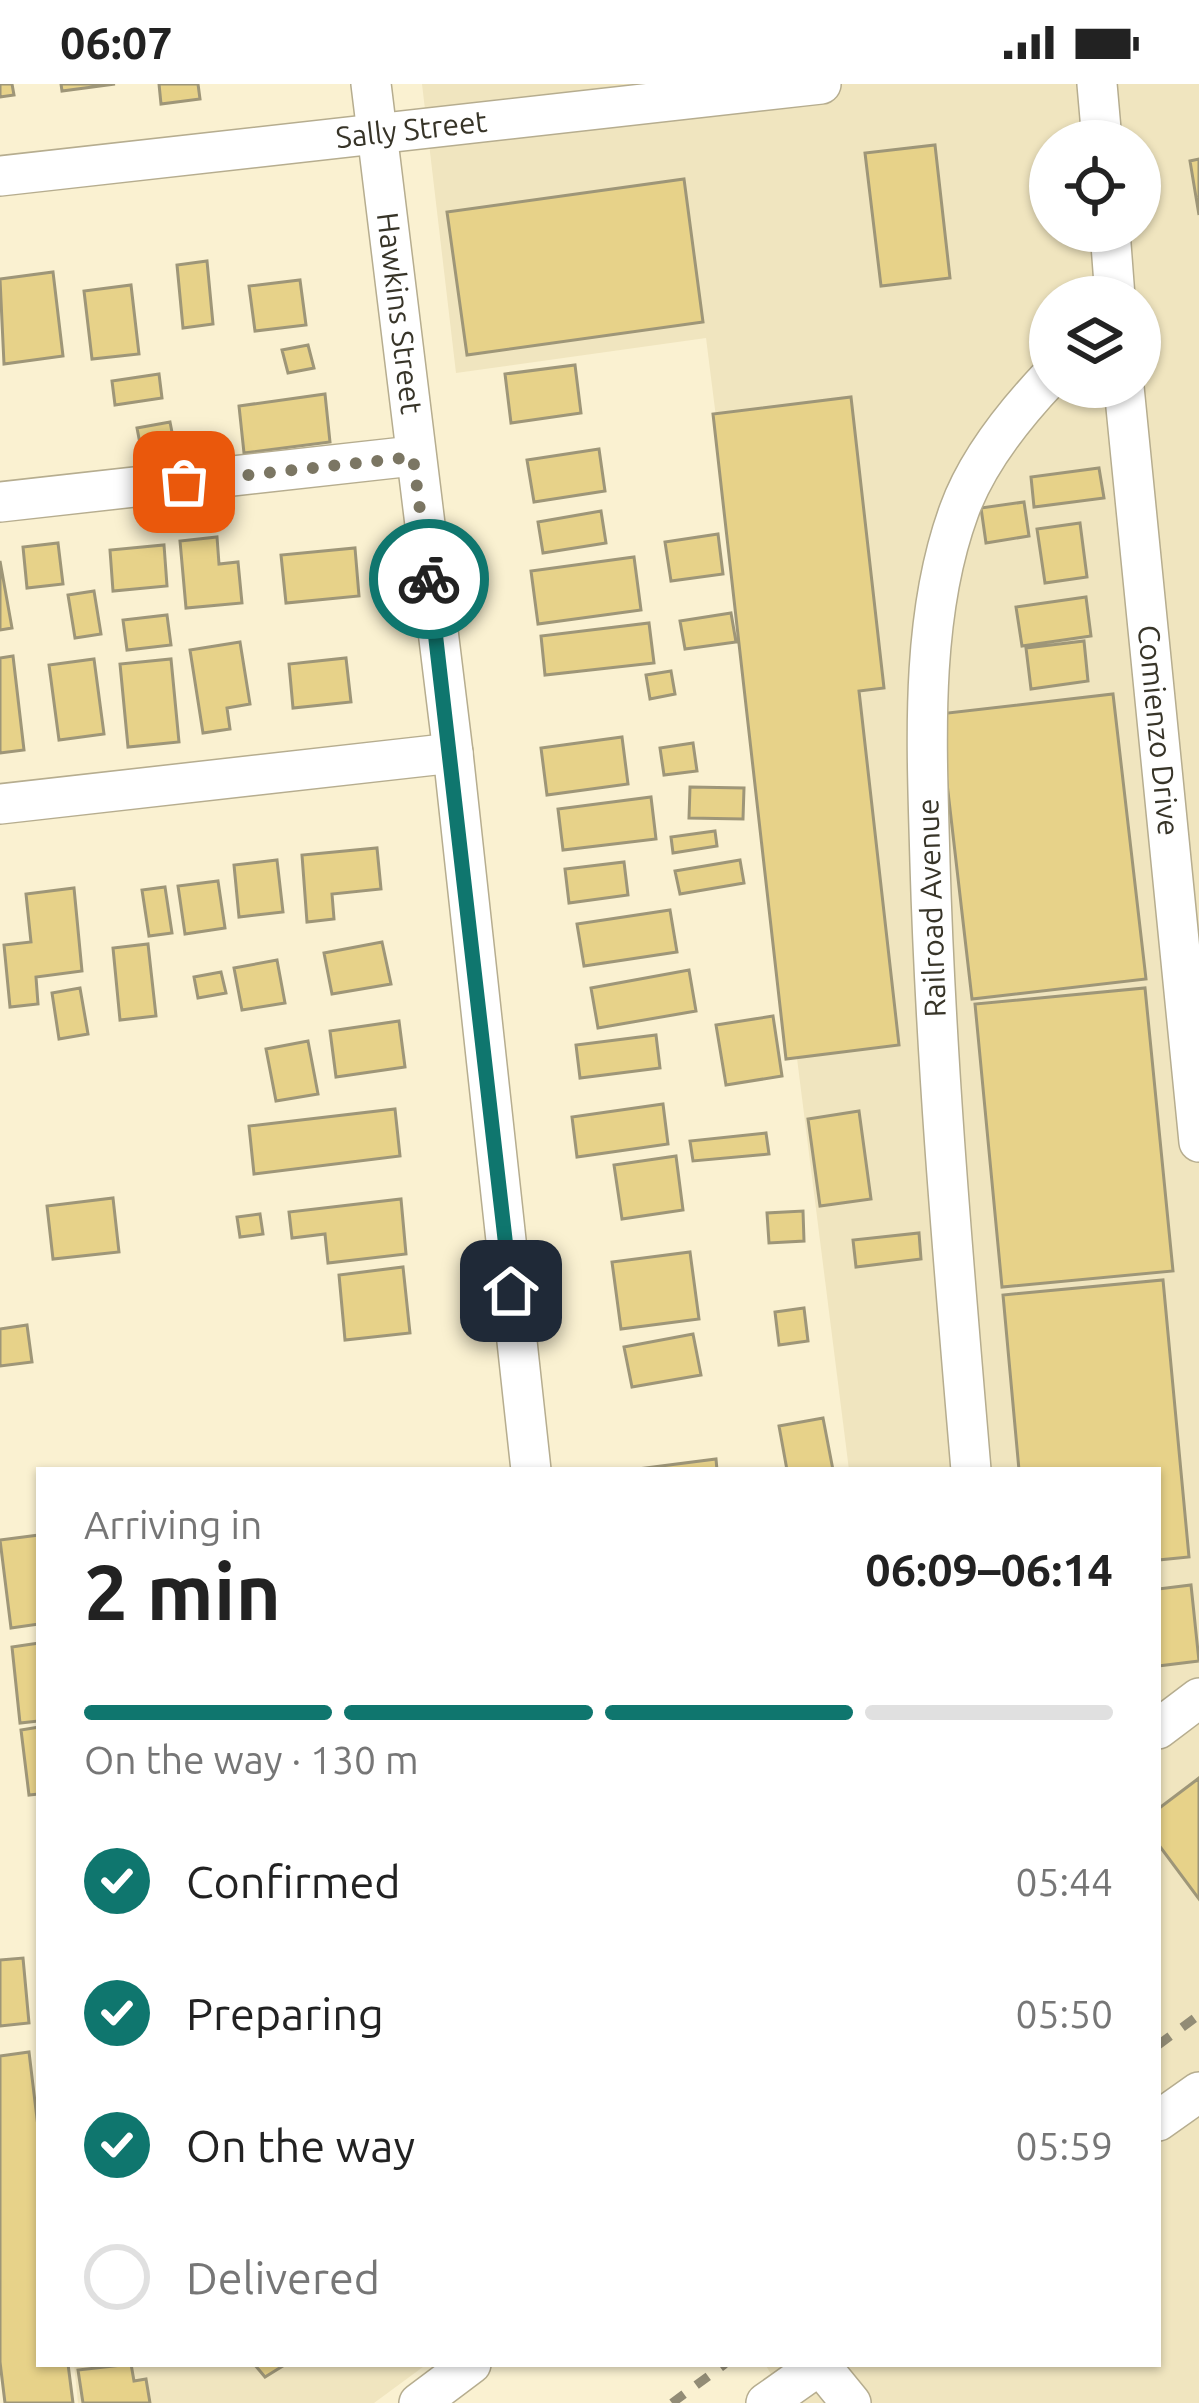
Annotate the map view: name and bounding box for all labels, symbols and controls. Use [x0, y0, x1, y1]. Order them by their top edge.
text: 06:07 [60, 17, 173, 68]
street label: Sally Street [334, 104, 489, 154]
map controls [1029, 120, 1161, 408]
button: locate [1029, 120, 1161, 252]
street label: Hawkins Street [371, 210, 429, 416]
button: layers [1029, 276, 1161, 408]
pin [133, 431, 235, 533]
icon: bag [151, 449, 217, 515]
courier [369, 519, 489, 639]
icon: bike [396, 546, 462, 612]
street label: Comienzo Drive [1132, 623, 1186, 837]
street label: Railroad Avenue [910, 798, 952, 1018]
pin [460, 1240, 562, 1342]
icon: home [478, 1258, 544, 1324]
text: Arriving in [84, 1503, 262, 1546]
text: 06:09–06:14 [865, 1544, 1113, 1595]
text: 2 min [84, 1547, 281, 1635]
text: On the way · 130 m [84, 1738, 419, 1781]
icon: check [84, 1848, 150, 1914]
text: Confirmed [186, 1856, 401, 1907]
text: 05:44 [1015, 1860, 1113, 1903]
icon: check [84, 1980, 150, 2046]
text: Preparing [186, 1988, 384, 2039]
text: 05:50 [1015, 1992, 1113, 2035]
icon: check [84, 2112, 150, 2178]
text: On the way [186, 2120, 415, 2171]
text: 05:59 [1015, 2124, 1113, 2167]
text: Delivered [186, 2252, 380, 2303]

